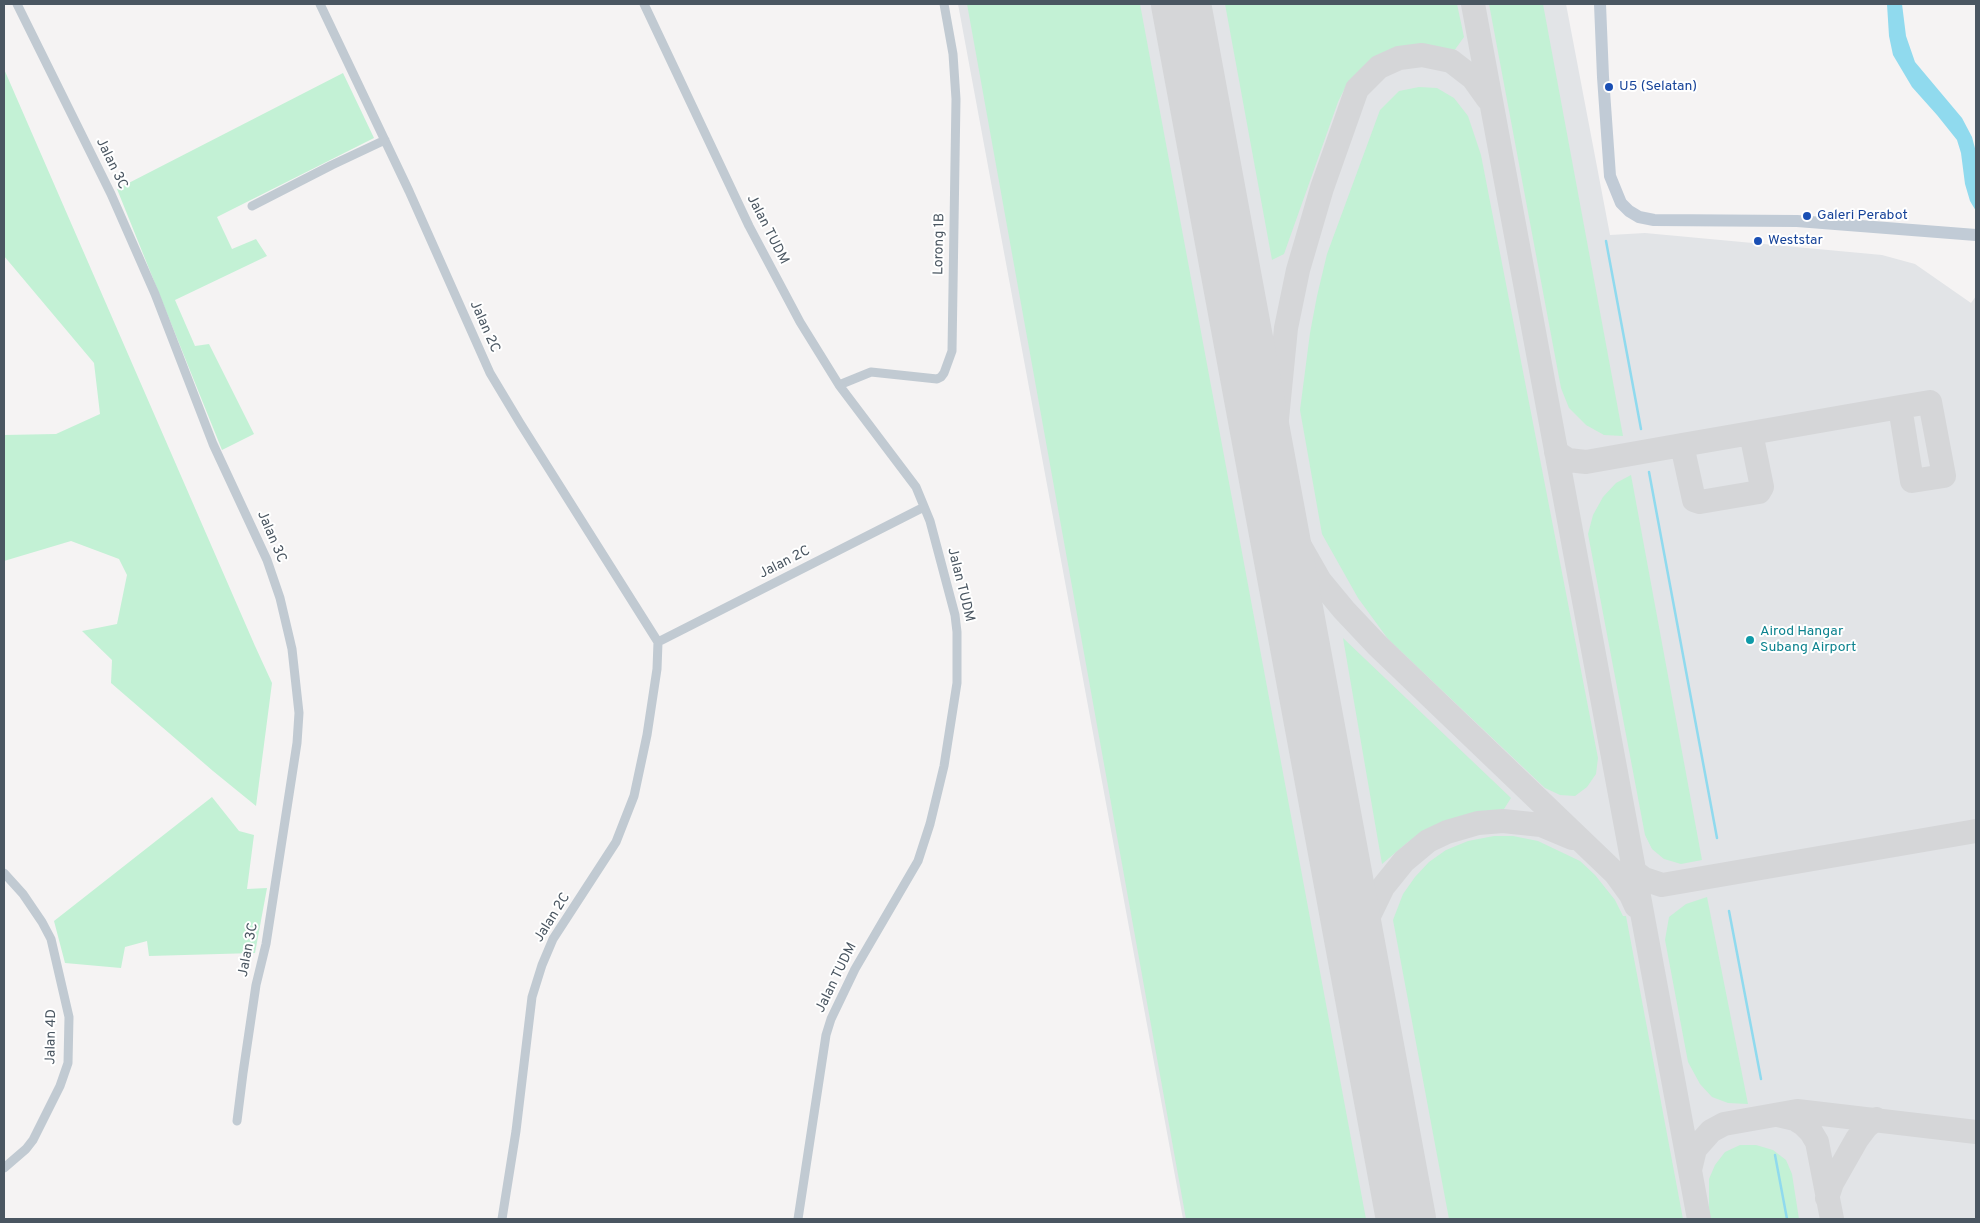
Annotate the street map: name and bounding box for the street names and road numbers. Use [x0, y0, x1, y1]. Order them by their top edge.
street label: Jalan 3C [91, 136, 131, 192]
street label: Jalan TUDM [742, 192, 792, 268]
street label: Lorong 1B [931, 213, 949, 275]
street label: Jalan 2C [465, 298, 503, 356]
street label: Jalan 3C [253, 509, 289, 565]
street label: Jalan 2C [757, 543, 813, 583]
street label: Jalan TUDM [943, 546, 977, 624]
street label: Jalan 2C [531, 890, 575, 946]
street label: Jalan 3C [236, 922, 262, 978]
street label: Jalan TUDM [813, 940, 861, 1016]
street label: Jalan 4D [43, 1009, 61, 1065]

